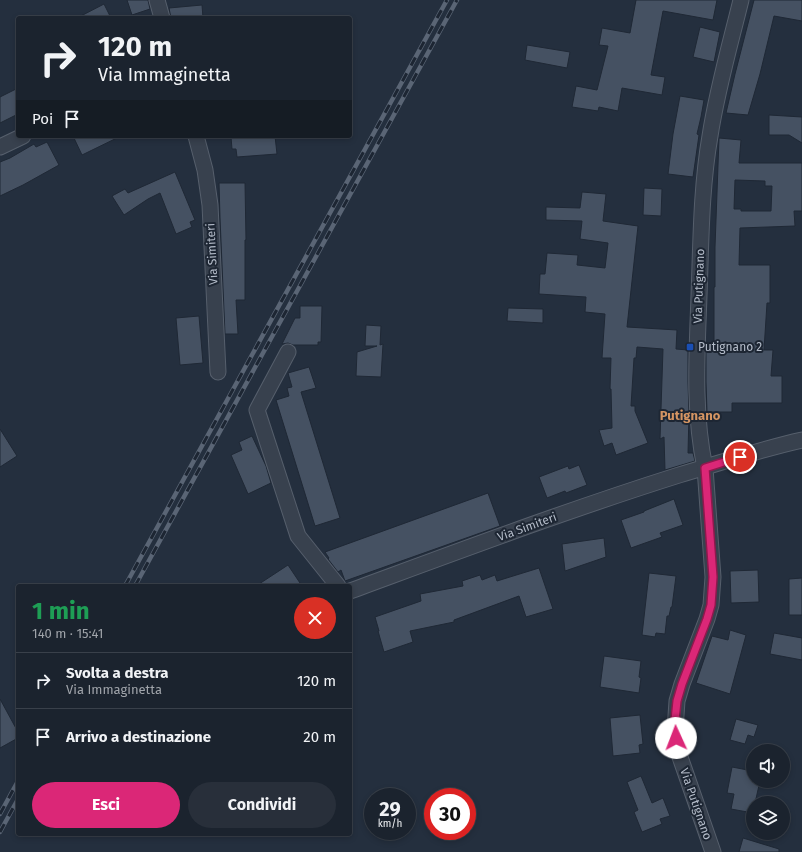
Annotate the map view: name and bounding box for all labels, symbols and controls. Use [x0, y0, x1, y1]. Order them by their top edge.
text: 120 m [98, 30, 172, 63]
icon: right [32, 32, 84, 84]
text: Via Immaginetta [98, 64, 231, 86]
icon: arrive [61, 108, 83, 130]
text: Poi [32, 110, 53, 128]
street label: Via Simiteri [203, 223, 221, 285]
street label: Via Putignano [691, 248, 707, 324]
place label: Putignano 2 [698, 340, 762, 354]
marker: Putignano 2 [685, 342, 695, 352]
district label: Putignano [660, 408, 721, 423]
pin [723, 440, 757, 474]
icon: arrive [729, 446, 751, 468]
street label: Via Simiteri [495, 510, 559, 544]
text: 1 min [32, 597, 90, 625]
button: close [294, 597, 336, 639]
text: 140 m · 15:41 [32, 626, 103, 641]
text: Svolta a destra [66, 664, 168, 682]
icon: right [32, 670, 54, 692]
text: 120 m [297, 672, 336, 690]
text: Via Immaginetta [66, 682, 162, 697]
position arrow [655, 717, 697, 759]
icon: arrive [32, 726, 54, 748]
text: Arrivo a destinazione [66, 728, 211, 746]
text: 20 m [303, 728, 336, 746]
map controls [746, 744, 790, 840]
button: sound [746, 744, 790, 788]
street label: Via Putignano [677, 766, 715, 842]
button: Esci [32, 782, 180, 828]
button: Condividi [188, 782, 336, 828]
speed limit sign: 30 [424, 788, 476, 840]
button: layers [746, 796, 790, 840]
text: 29 [379, 797, 401, 821]
text: km/h [378, 818, 402, 830]

